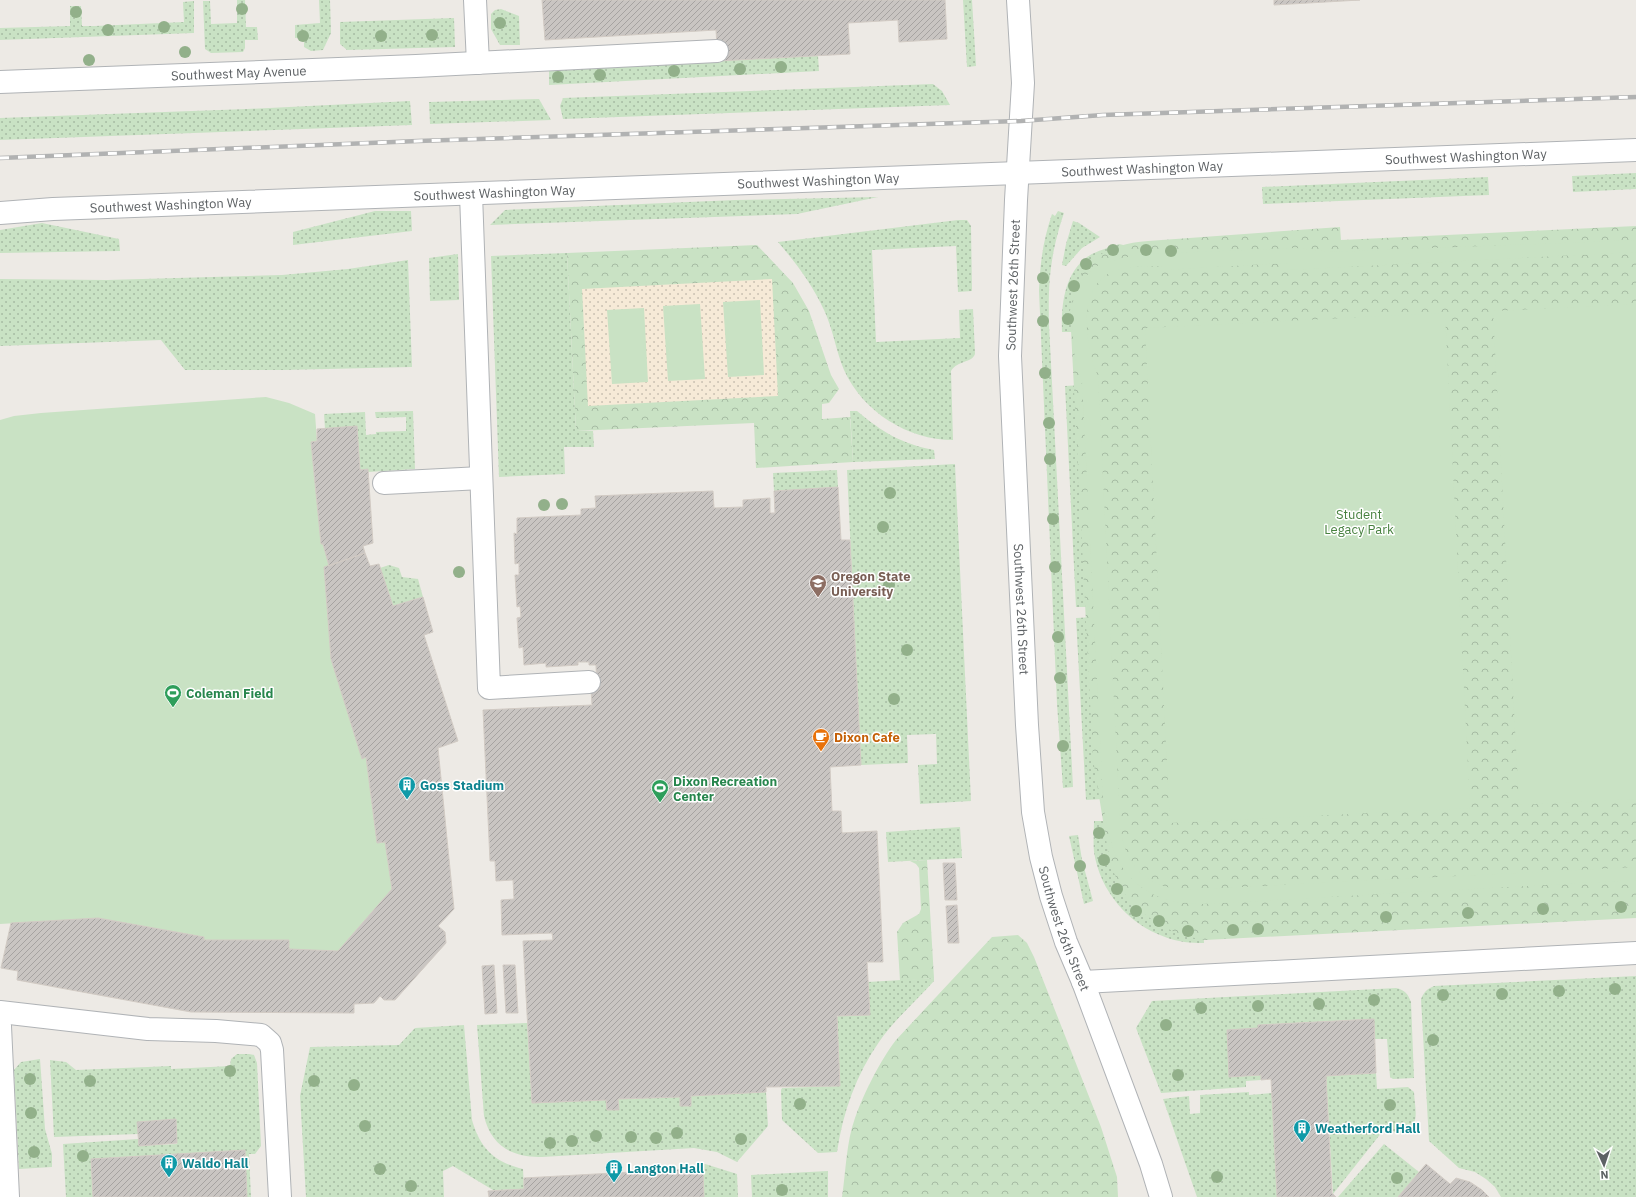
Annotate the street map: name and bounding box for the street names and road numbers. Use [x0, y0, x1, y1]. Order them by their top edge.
street label: Southwest May Avenue [171, 62, 307, 84]
street label: Southwest Washington Way [1385, 145, 1548, 168]
street label: Southwest Washington Way [1061, 157, 1224, 180]
street label: Southwest Washington Way [737, 169, 900, 192]
street label: Southwest Washington Way [413, 181, 576, 204]
street label: Southwest Washington Way [90, 193, 252, 216]
street label: Southwest 26th Street [1002, 219, 1024, 351]
street label: Southwest 26th Street [1010, 543, 1033, 675]
street label: Southwest 26th Street [1035, 864, 1094, 993]

